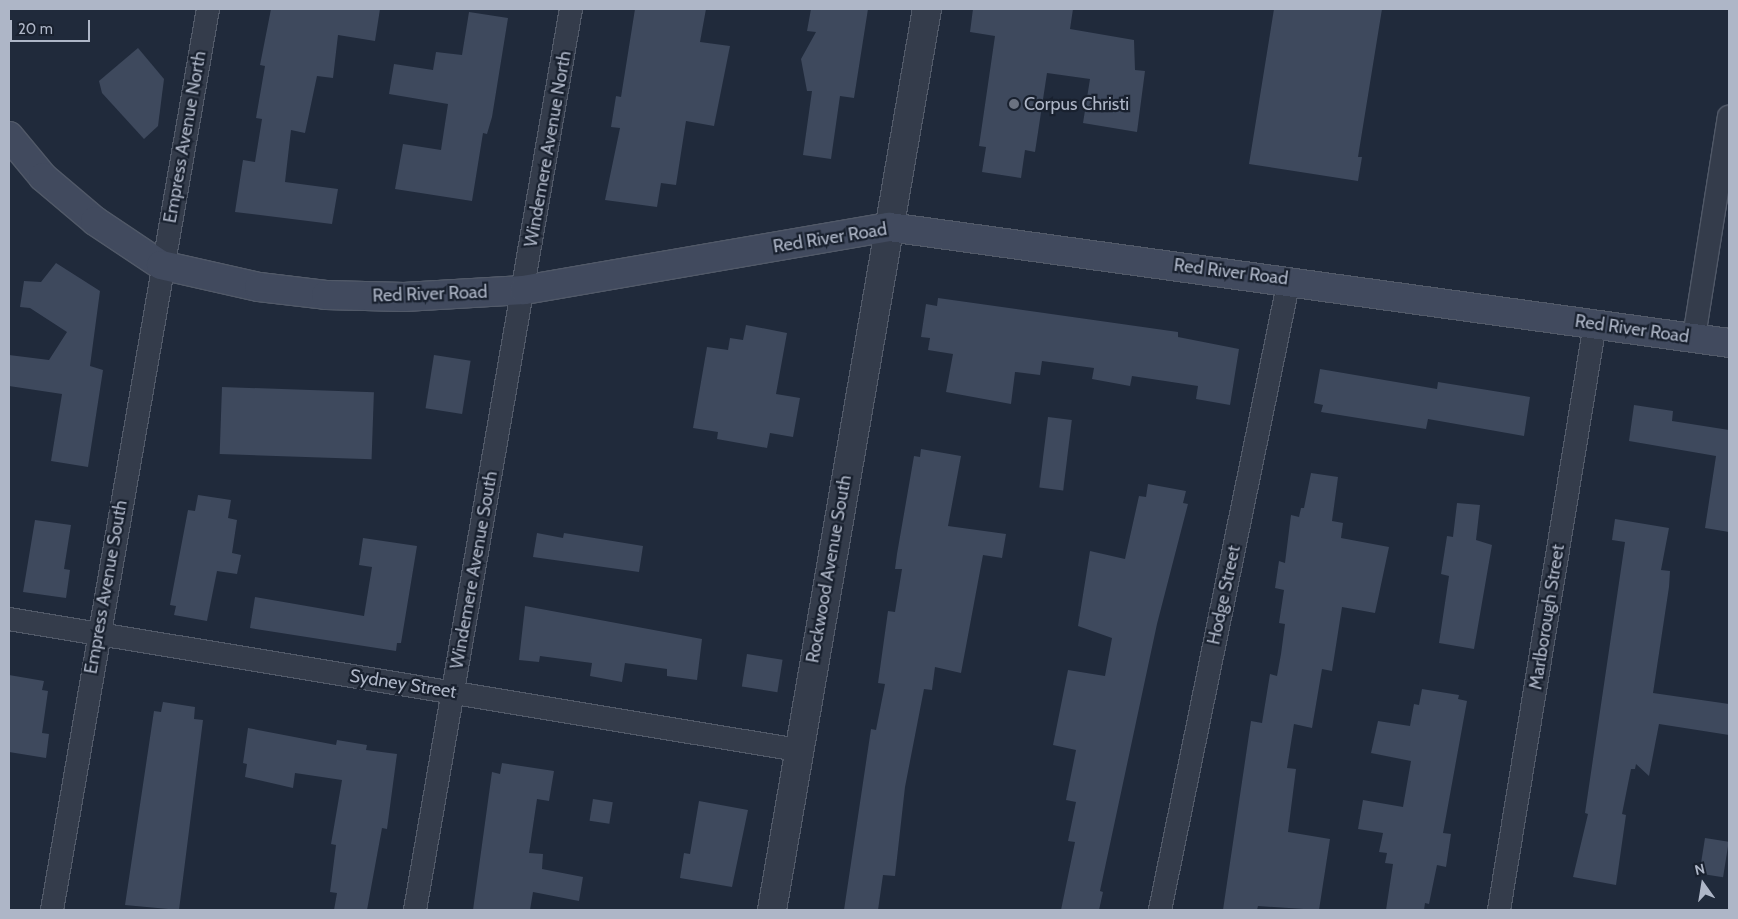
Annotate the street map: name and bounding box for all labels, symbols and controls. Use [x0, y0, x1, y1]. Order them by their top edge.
scale bar [12, 10, 92, 42]
text: 20 m [18, 20, 53, 38]
street label: Empress Avenue North [159, 49, 211, 225]
street label: Windemere Avenue North [520, 49, 576, 249]
place label: Corpus Christi [1024, 93, 1129, 115]
marker: Corpus Christi [1008, 98, 1020, 110]
street label: Red River Road [772, 218, 888, 258]
street label: Red River Road [1173, 254, 1289, 290]
street label: Red River Road [372, 281, 488, 307]
street label: Red River Road [1574, 310, 1690, 348]
street label: Windemere Avenue South [446, 469, 502, 671]
street label: Rockwood Avenue South [802, 473, 856, 665]
street label: Empress Avenue South [80, 498, 132, 676]
street label: Hodge Street [1203, 543, 1245, 647]
street label: Marlborough Street [1525, 543, 1569, 691]
street label: Sydney Street [348, 665, 458, 703]
north arrow [1678, 859, 1728, 909]
text: N [1693, 860, 1706, 879]

